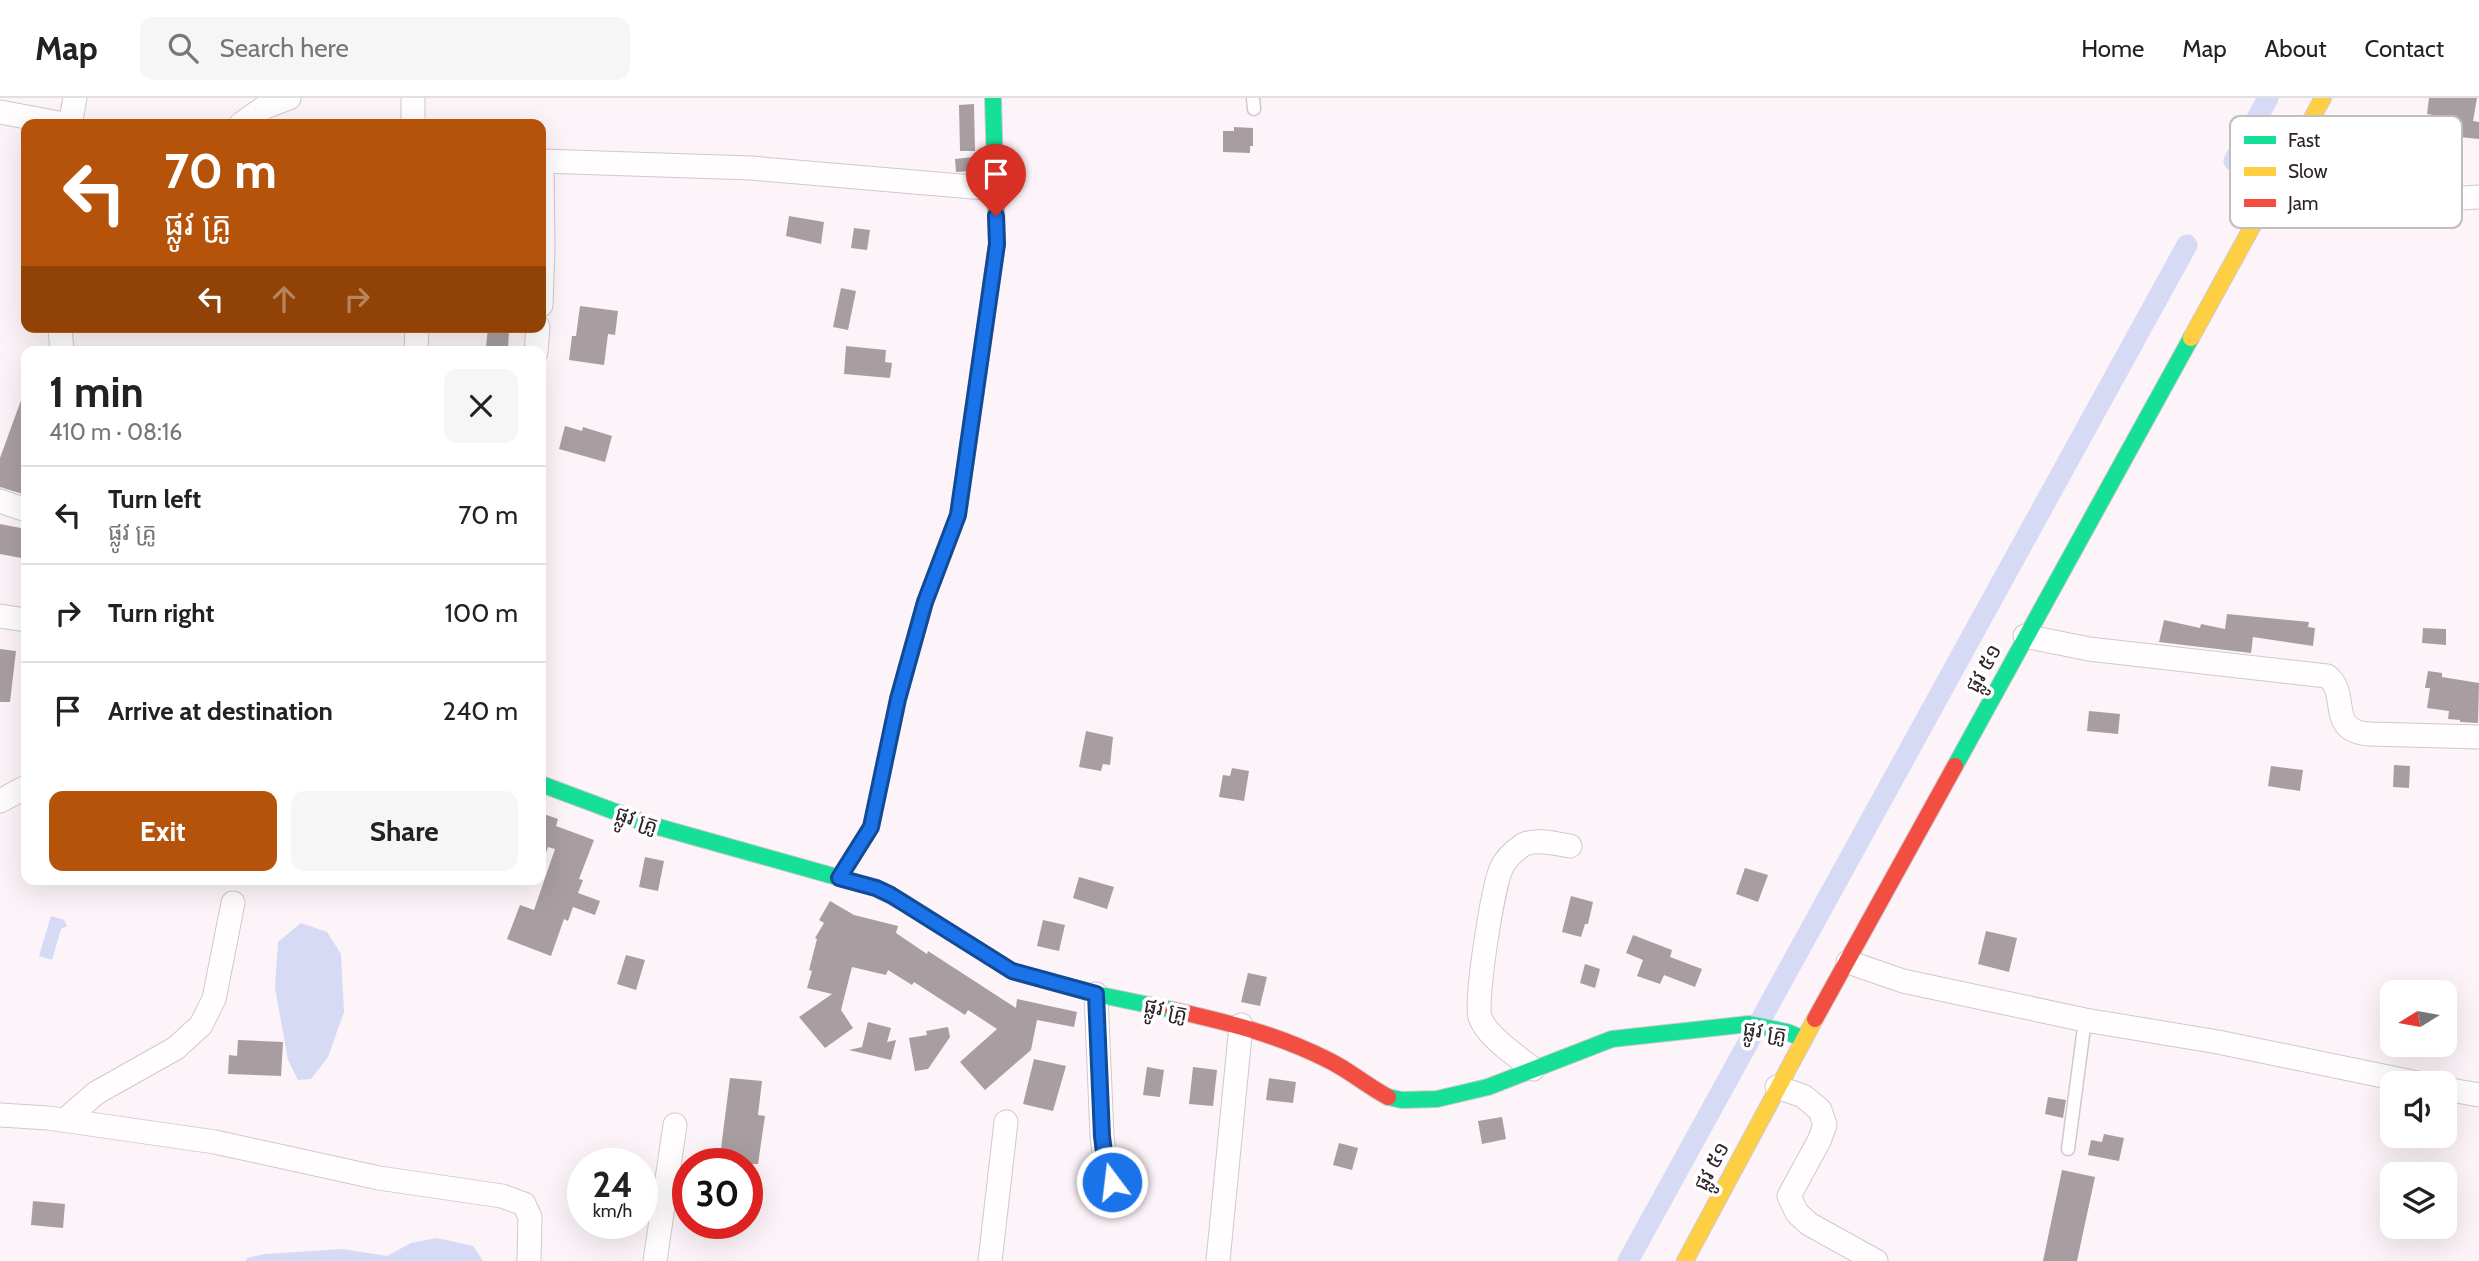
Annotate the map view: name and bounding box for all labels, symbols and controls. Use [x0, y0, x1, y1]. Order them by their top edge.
search box [140, 17, 630, 80]
text: Map [35, 28, 98, 68]
icon: search [164, 29, 202, 67]
text: Search here [220, 32, 349, 64]
text: Home [2081, 34, 2144, 63]
text: Map [2182, 34, 2227, 63]
text: About [2265, 34, 2327, 63]
text: Contact [2365, 34, 2444, 63]
legend [2230, 116, 2462, 228]
text: Fast [2288, 129, 2321, 152]
text: 70 m [164, 141, 277, 200]
pin [966, 144, 1026, 216]
icon: left [49, 147, 140, 238]
icon: arrive [977, 155, 1015, 193]
text: Slow [2288, 160, 2328, 183]
text: Jam [2287, 192, 2318, 215]
text: ផ្លូវ គ្រូ [164, 204, 231, 243]
icon: left [192, 280, 230, 318]
icon: ahead [265, 280, 303, 318]
icon: right [338, 280, 376, 318]
text: 1 min [49, 366, 144, 418]
button: close [444, 369, 518, 443]
text: 410 m · 08:16 [49, 418, 182, 446]
text: Turn left [108, 483, 201, 515]
icon: left [49, 496, 87, 534]
text: 70 m [458, 499, 518, 531]
text: ផ្លូវ គ្រូ [108, 518, 156, 546]
icon: right [49, 594, 87, 632]
text: Turn right [108, 597, 214, 629]
text: 100 m [445, 597, 518, 629]
street label: ផ្លូវ ៥១ [1960, 639, 2013, 700]
icon: arrive [49, 692, 87, 730]
text: Arrive at destination [108, 695, 333, 727]
text: 240 m [443, 695, 518, 727]
button: Exit [49, 791, 277, 871]
button: Share [291, 791, 518, 871]
street label: ផ្លូវ គ្រូ [610, 800, 662, 845]
north arrow [2380, 980, 2457, 1057]
map controls [2380, 980, 2457, 1239]
street label: ផ្លូវ គ្រូ [1140, 992, 1190, 1033]
street label: ផ្លូវ គ្រូ [1740, 1015, 1789, 1054]
button: sound [2380, 1071, 2457, 1148]
street label: ផ្លូវ ៥១ [1688, 1137, 1741, 1198]
position arrow [1075, 1145, 1149, 1219]
speed limit sign: 30 [672, 1148, 763, 1239]
button: layers [2380, 1162, 2457, 1239]
text: 24 [592, 1163, 633, 1206]
text: km/h [593, 1200, 632, 1222]

